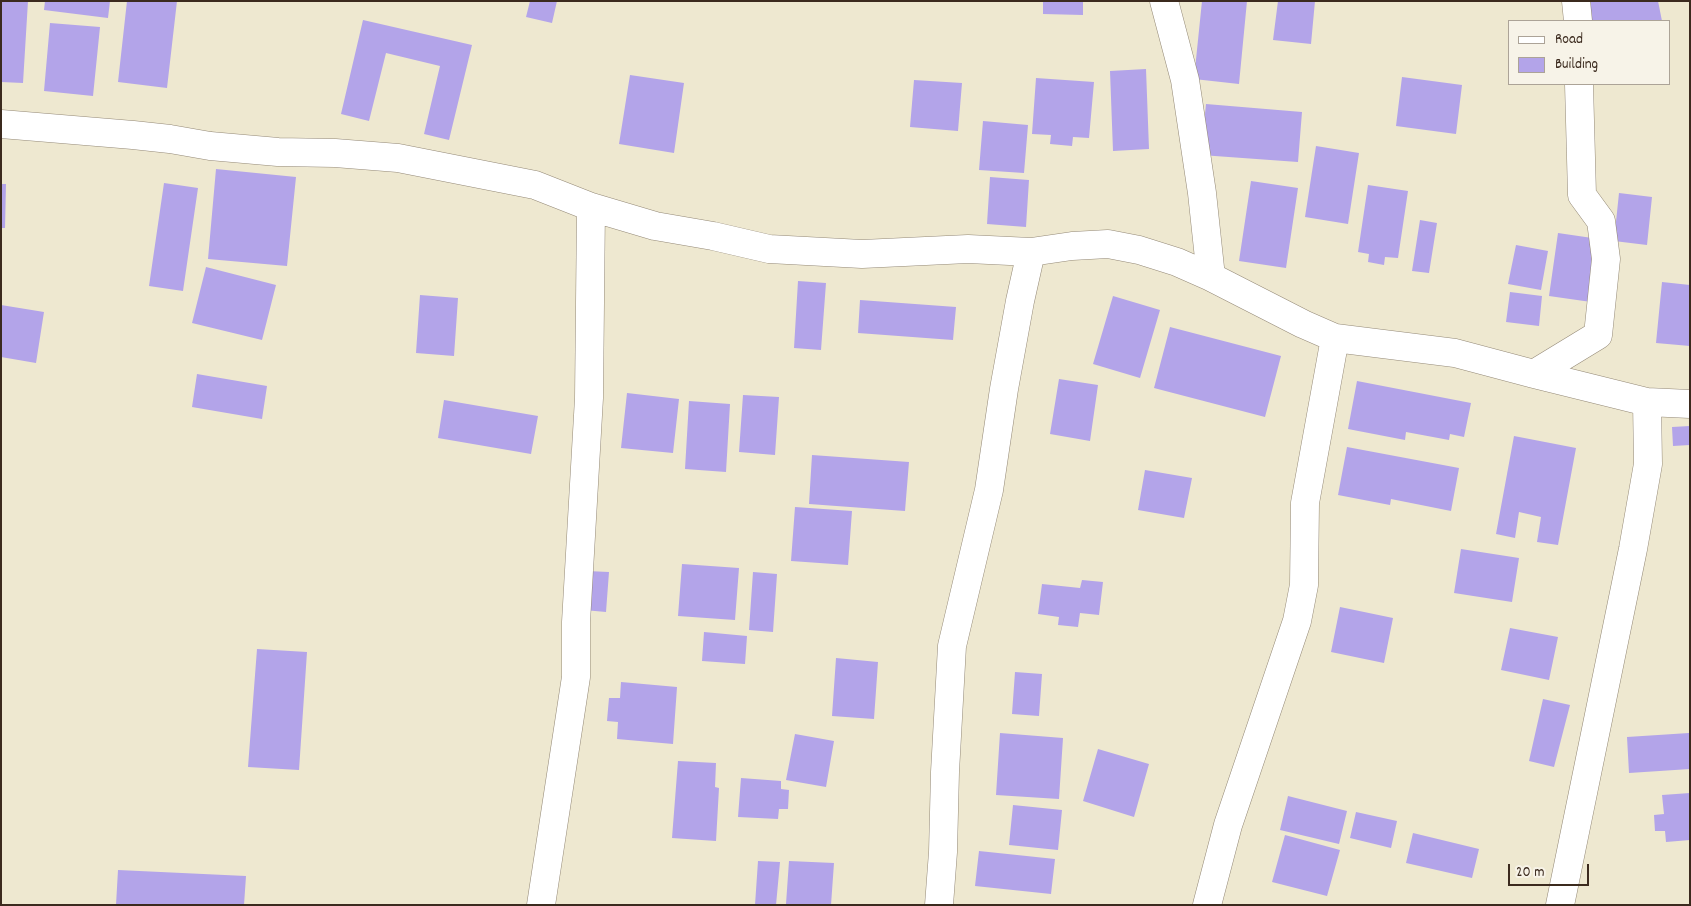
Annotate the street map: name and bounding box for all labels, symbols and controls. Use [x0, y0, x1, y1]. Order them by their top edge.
legend [1508, 20, 1671, 85]
text: Road [1555, 29, 1583, 51]
text: Building [1555, 54, 1598, 76]
scale bar [1511, 854, 1592, 886]
text: 20 m [1516, 862, 1544, 884]

